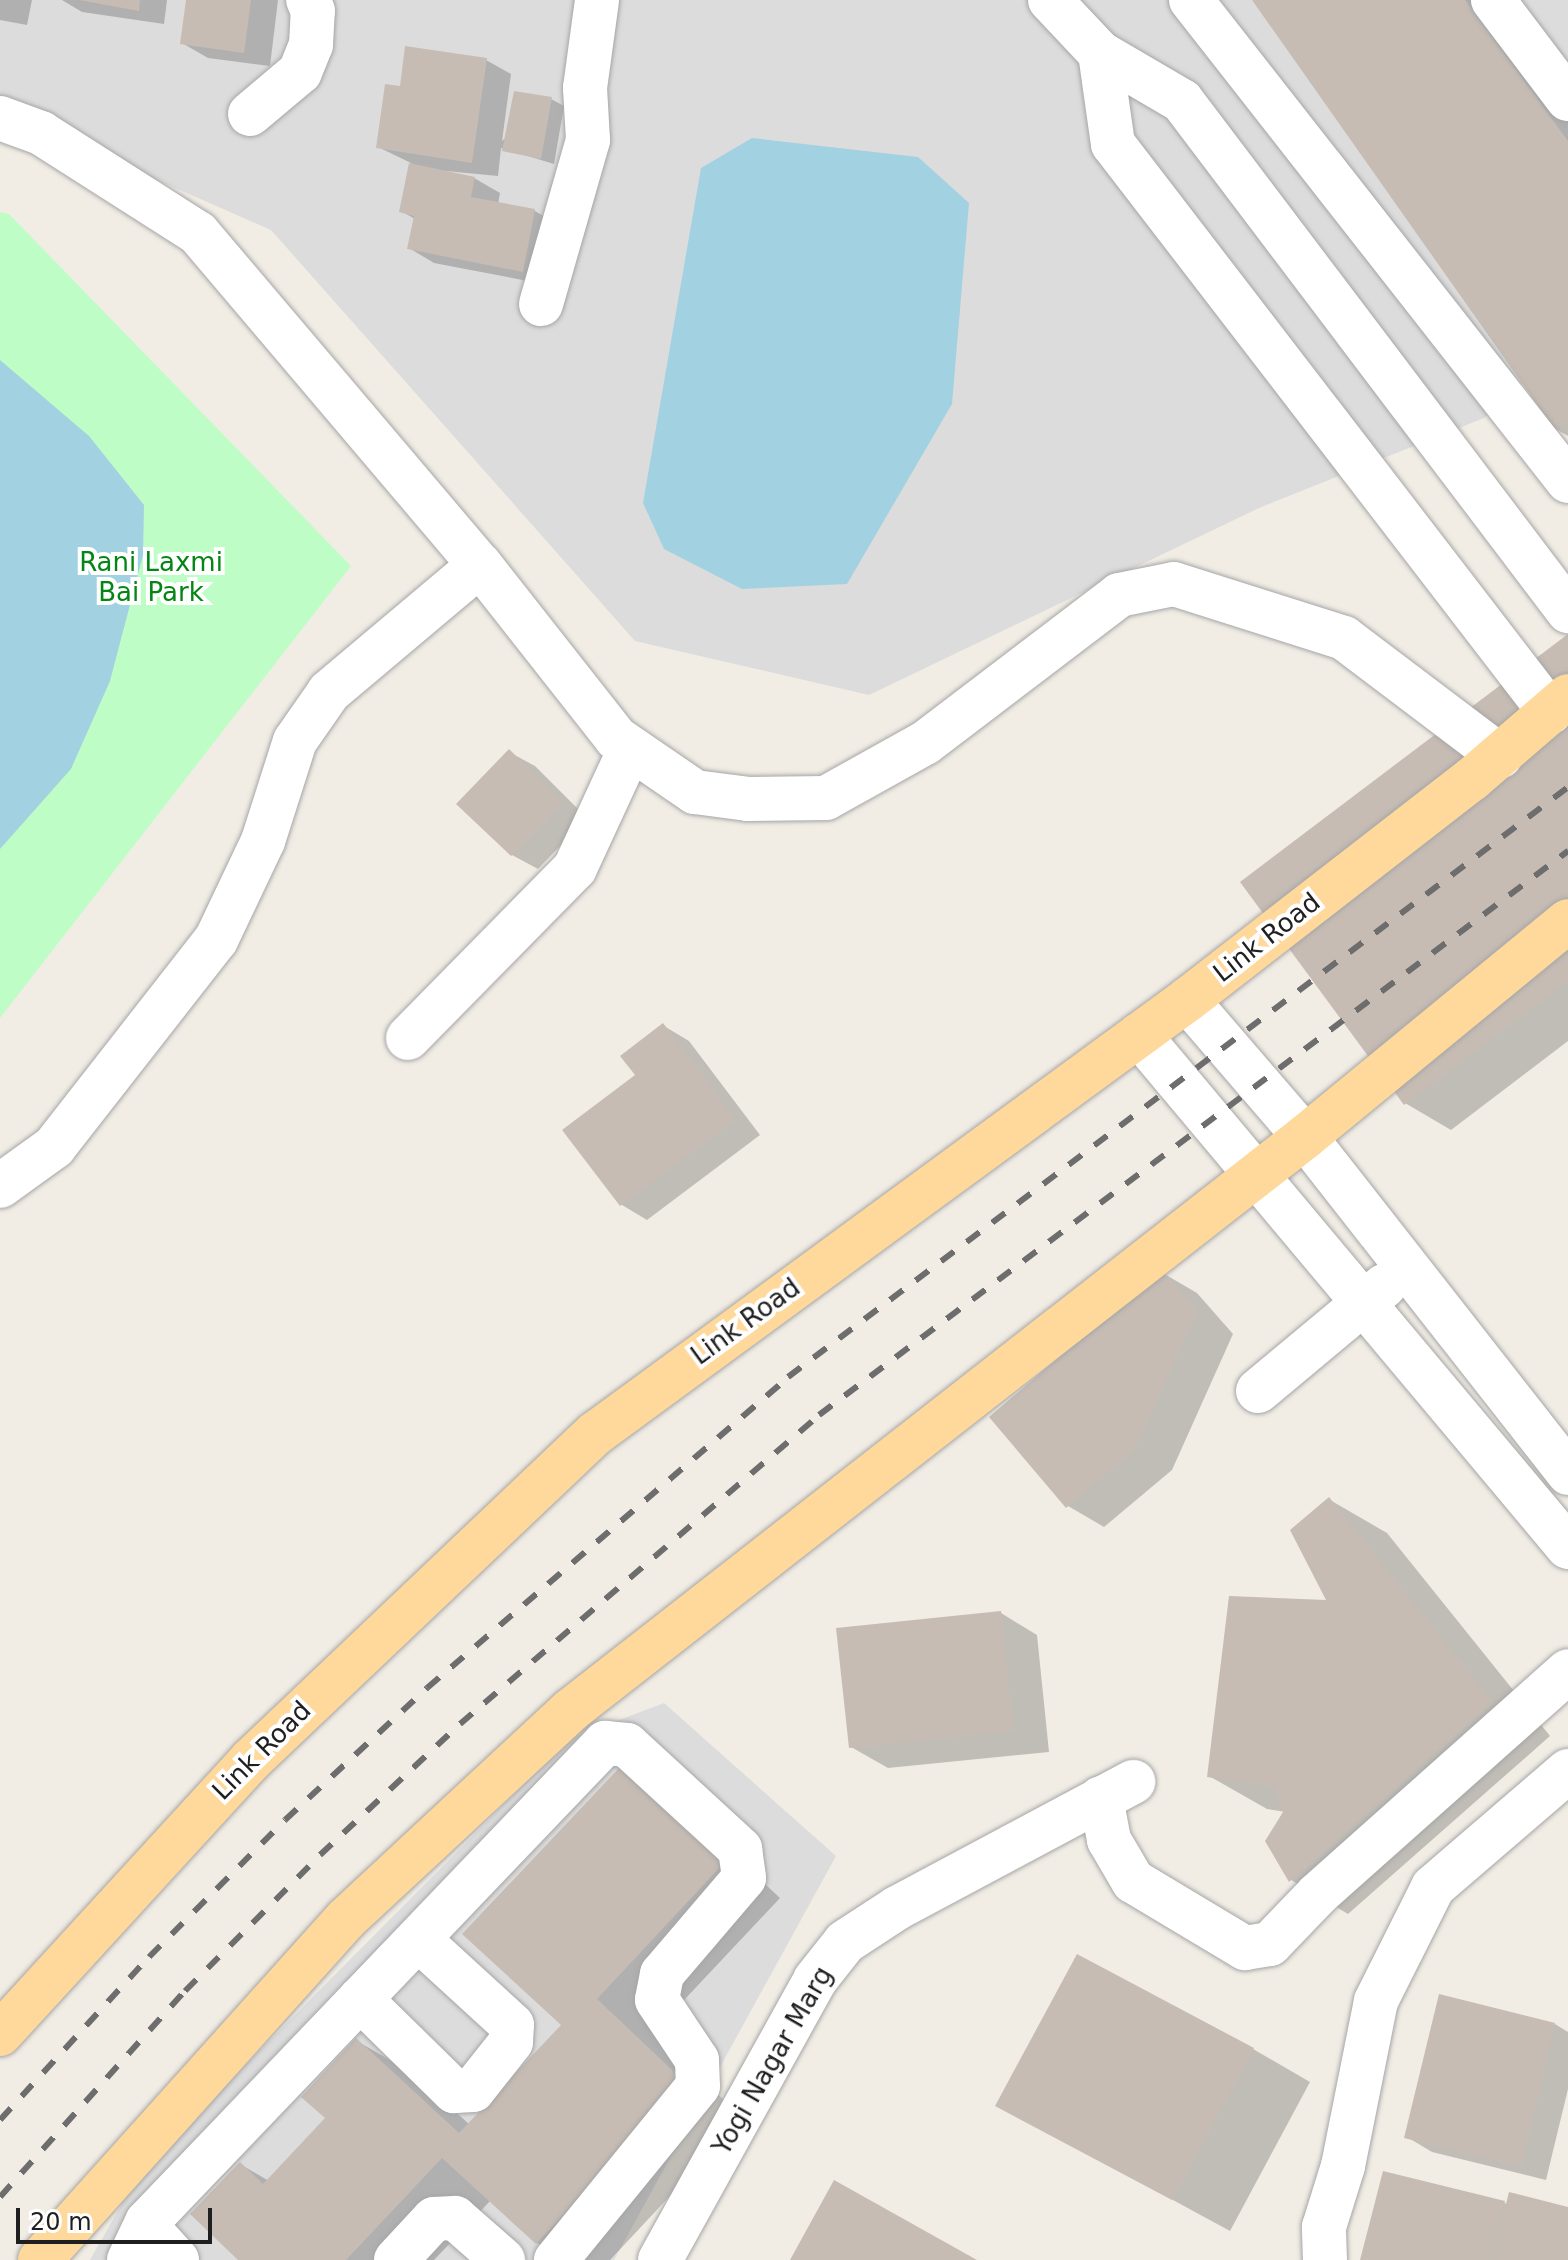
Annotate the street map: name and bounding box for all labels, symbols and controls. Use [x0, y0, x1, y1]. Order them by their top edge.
park label: Rani Laxmi Bai Park [79, 547, 223, 608]
street label: Link Road [1207, 887, 1327, 989]
street label: Link Road [686, 1272, 806, 1372]
street label: Link Road [206, 1695, 318, 1807]
street label: Yogi Nagar Marg [706, 1961, 840, 2161]
scale bar [20, 2192, 216, 2242]
text: 20 m [30, 2208, 92, 2236]

